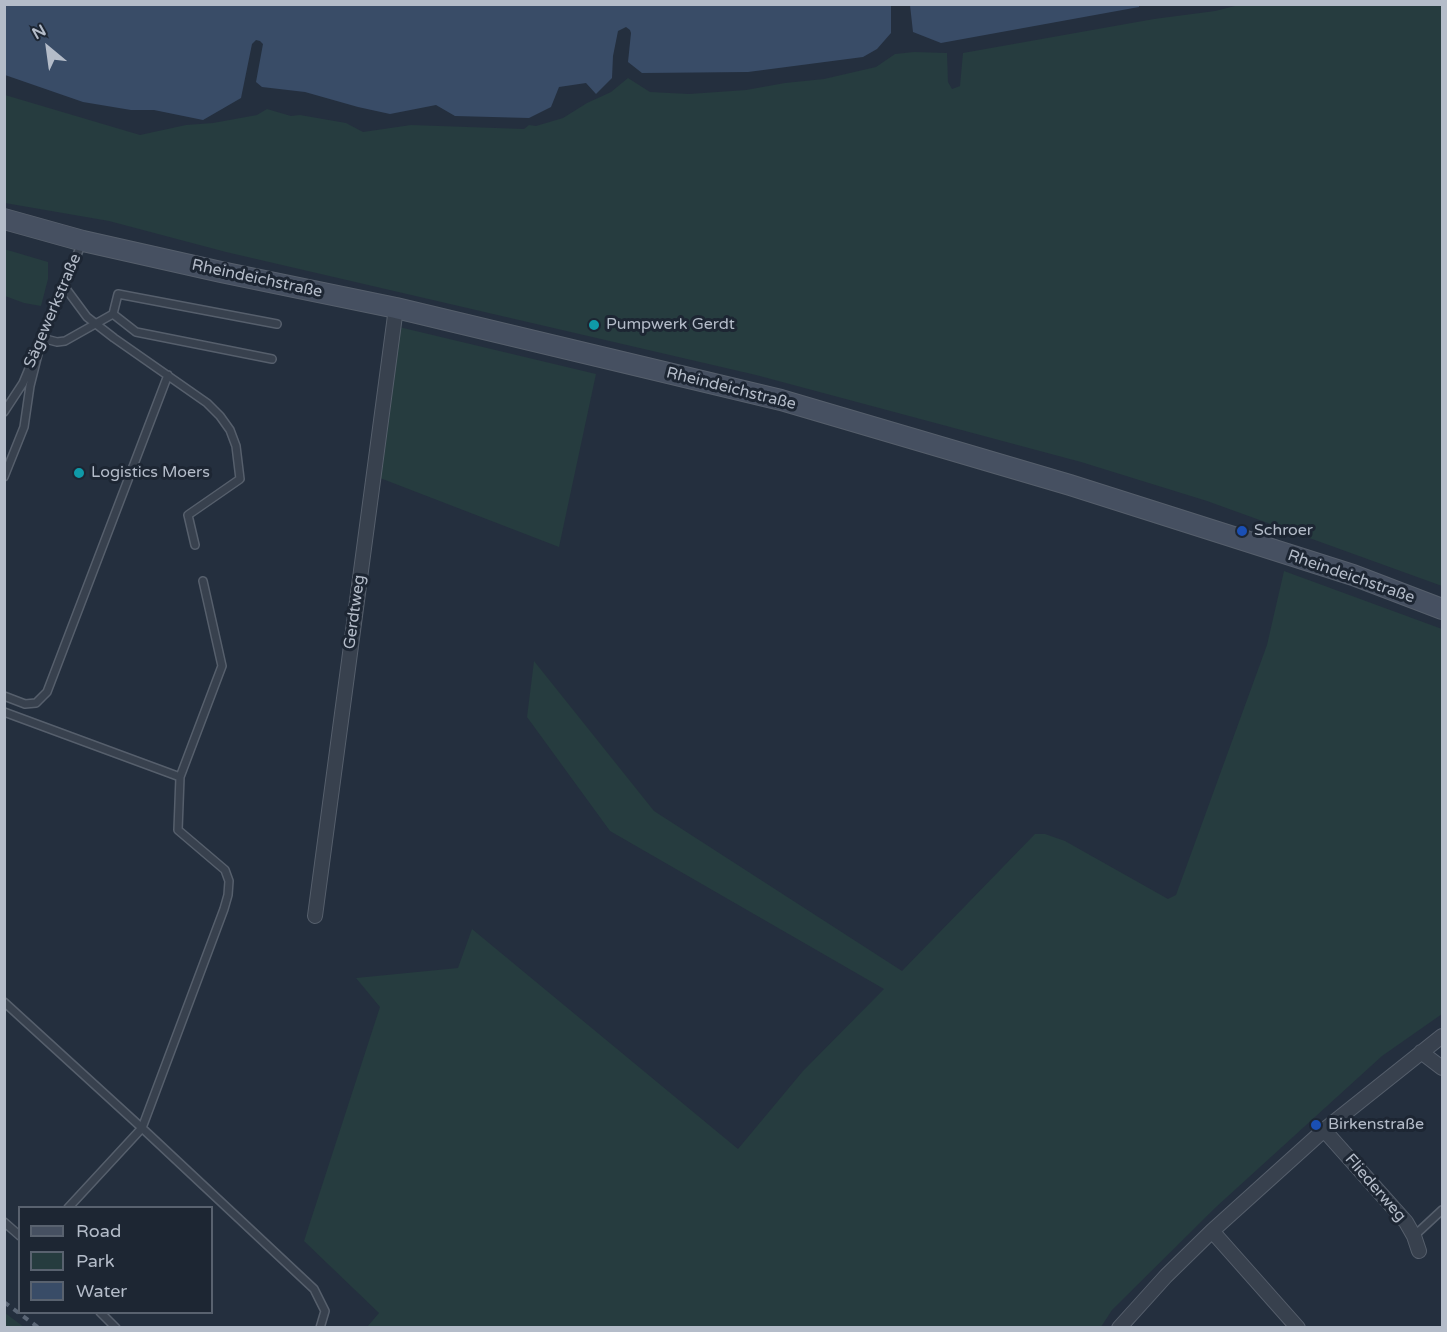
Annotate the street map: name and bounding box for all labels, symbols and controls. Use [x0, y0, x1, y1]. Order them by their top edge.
north arrow [18, 18, 78, 78]
text: N [29, 20, 50, 44]
street label: Sägewerkstraße [20, 251, 86, 371]
street label: Rheindeichstraße [190, 256, 324, 302]
place label: Pumpwerk Gerdt [606, 315, 735, 335]
marker: Pumpwerk Gerdt [587, 318, 601, 332]
street label: Rheindeichstraße [664, 364, 798, 414]
place label: Logistics Moers [91, 463, 210, 483]
marker: Logistics Moers [72, 466, 86, 480]
place label: Schroer [1254, 521, 1313, 541]
marker: Schroer [1235, 524, 1249, 538]
street label: Rheindeichstraße [1285, 546, 1417, 608]
street label: Gerdtweg [340, 574, 370, 650]
place label: Birkenstraße [1328, 1115, 1424, 1135]
marker: Birkenstraße [1309, 1118, 1323, 1132]
street label: Fliederweg [1340, 1150, 1410, 1226]
legend [18, 1206, 213, 1314]
text: Road [76, 1220, 121, 1242]
text: Park [76, 1250, 114, 1272]
text: Water [76, 1280, 127, 1302]

